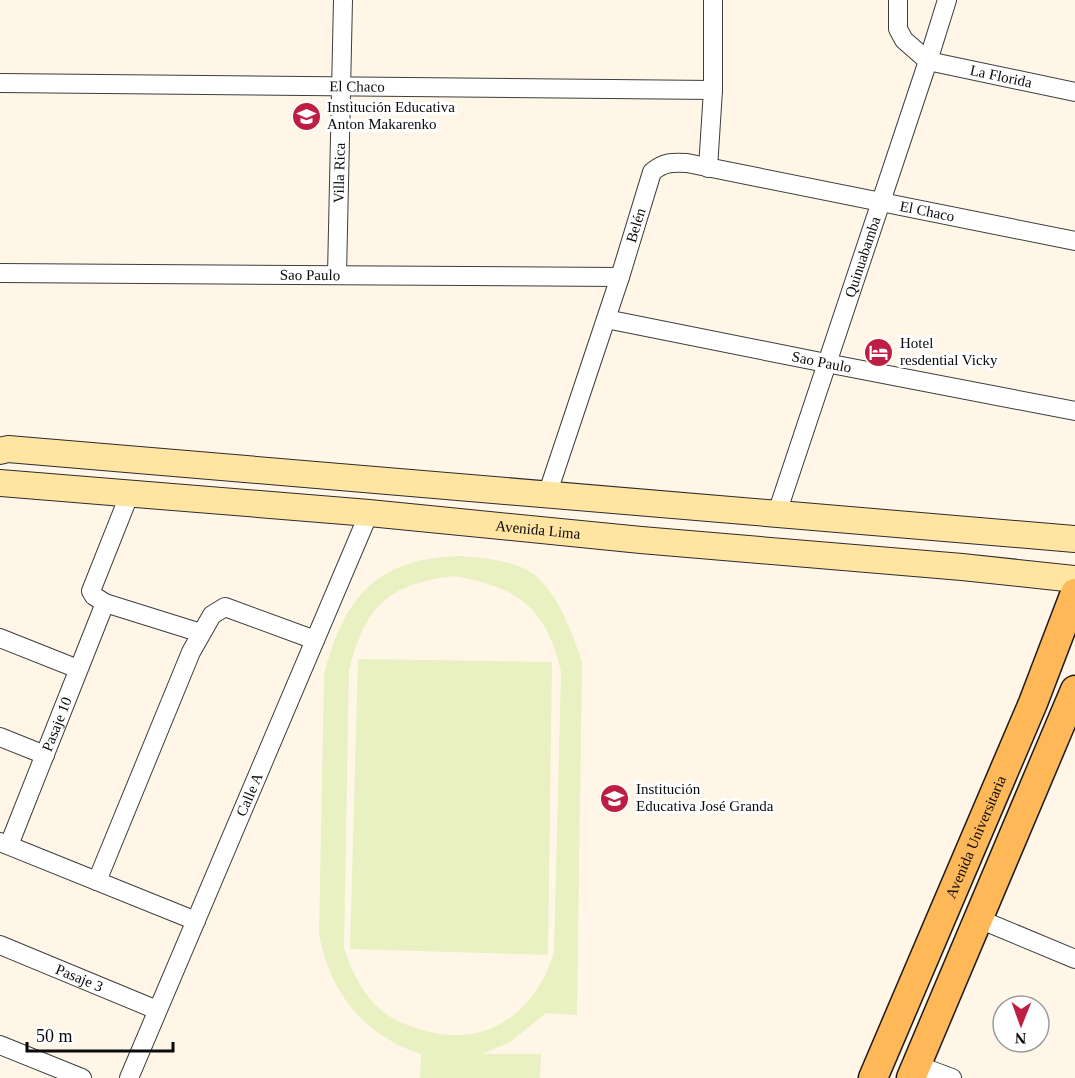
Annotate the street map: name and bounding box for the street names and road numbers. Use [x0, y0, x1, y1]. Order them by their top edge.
street label: La Florida [969, 62, 1034, 91]
street label: El Chaco [329, 78, 385, 95]
street label: Villa Rica [331, 142, 348, 203]
street label: El Chaco [898, 198, 956, 225]
street label: Belén [623, 206, 649, 244]
street label: Quinuabamba [842, 214, 884, 299]
street label: Sao Paulo [280, 267, 340, 283]
street label: Sao Paulo [791, 348, 853, 376]
street label: Avenida Lima [495, 518, 581, 542]
street label: Pasaje 10 [39, 695, 75, 754]
street label: Calle A [233, 770, 266, 819]
street label: Avenida Universitaria [943, 773, 1009, 901]
street label: Pasaje 3 [53, 961, 105, 995]

